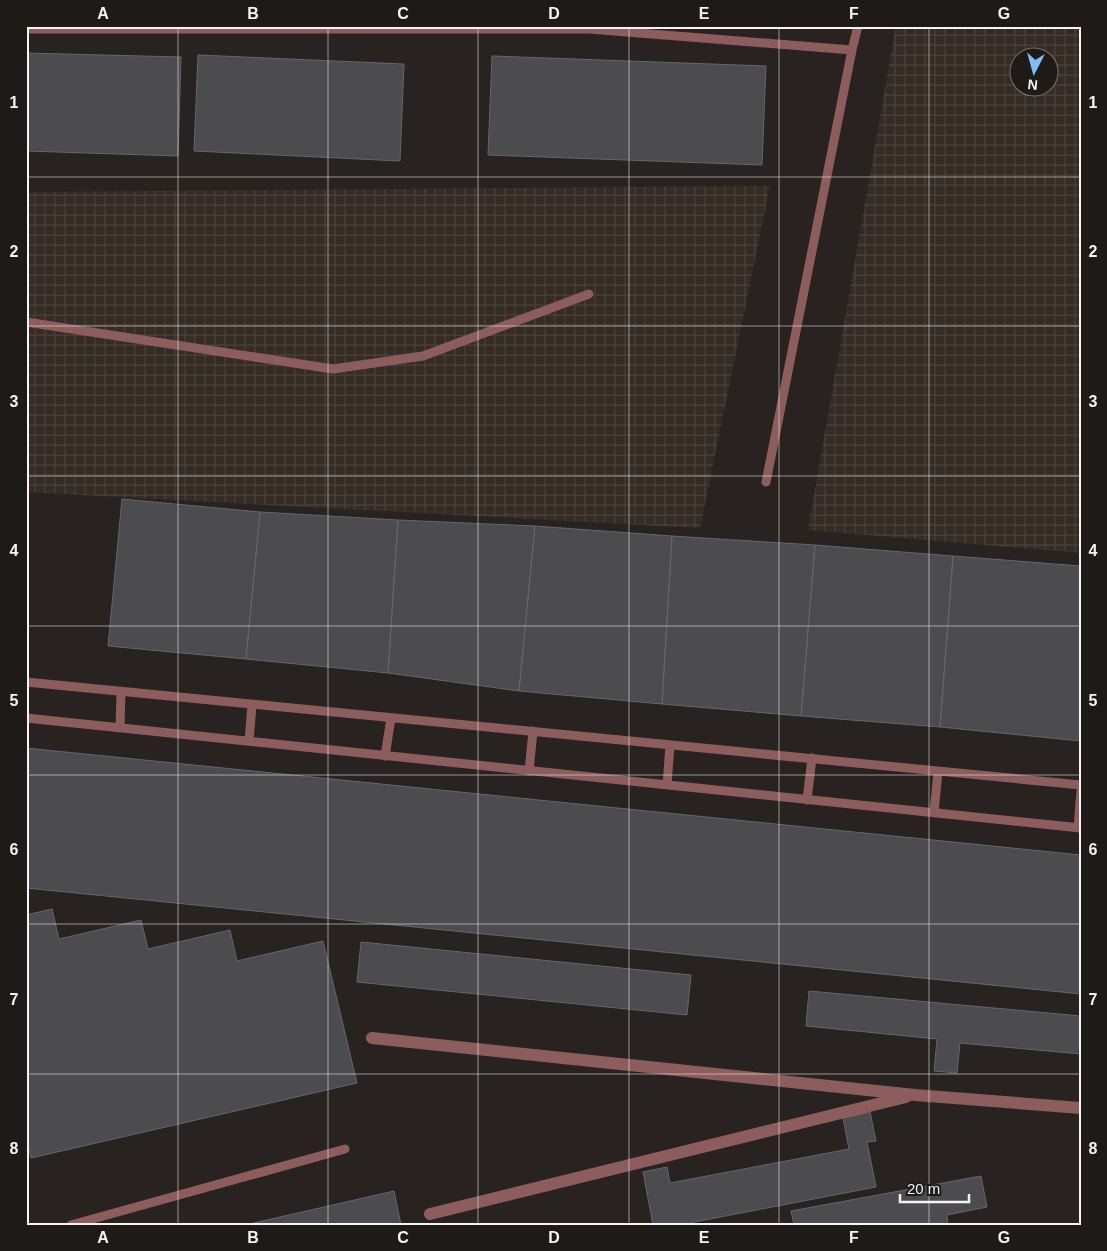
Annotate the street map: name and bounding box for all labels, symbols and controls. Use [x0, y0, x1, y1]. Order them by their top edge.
text: A [97, 5, 109, 22]
text: B [247, 5, 259, 22]
text: C [397, 5, 409, 22]
text: D [548, 5, 560, 22]
text: E [699, 5, 710, 22]
text: F [849, 5, 859, 22]
text: G [998, 5, 1010, 22]
north arrow [1010, 48, 1060, 98]
text: N [1027, 76, 1039, 93]
text: 1 [10, 94, 19, 111]
text: 1 [1089, 94, 1098, 111]
text: 2 [10, 243, 19, 260]
text: 2 [1089, 243, 1098, 260]
text: 3 [10, 393, 19, 410]
text: 3 [1089, 393, 1098, 410]
text: 4 [10, 542, 19, 559]
text: 4 [1089, 542, 1098, 559]
text: 5 [10, 692, 19, 709]
text: 5 [1089, 692, 1098, 709]
text: 6 [10, 841, 19, 858]
text: 6 [1089, 841, 1098, 858]
text: 7 [10, 991, 19, 1008]
text: 7 [1089, 991, 1098, 1008]
text: 8 [10, 1140, 19, 1157]
text: 8 [1089, 1140, 1098, 1157]
scale bar [900, 1171, 968, 1203]
text: 20 m [907, 1180, 940, 1197]
text: A [97, 1229, 109, 1246]
text: B [247, 1229, 259, 1246]
text: C [397, 1229, 409, 1246]
text: D [548, 1229, 560, 1246]
text: E [699, 1229, 710, 1246]
text: F [849, 1229, 859, 1246]
text: G [998, 1229, 1010, 1246]

